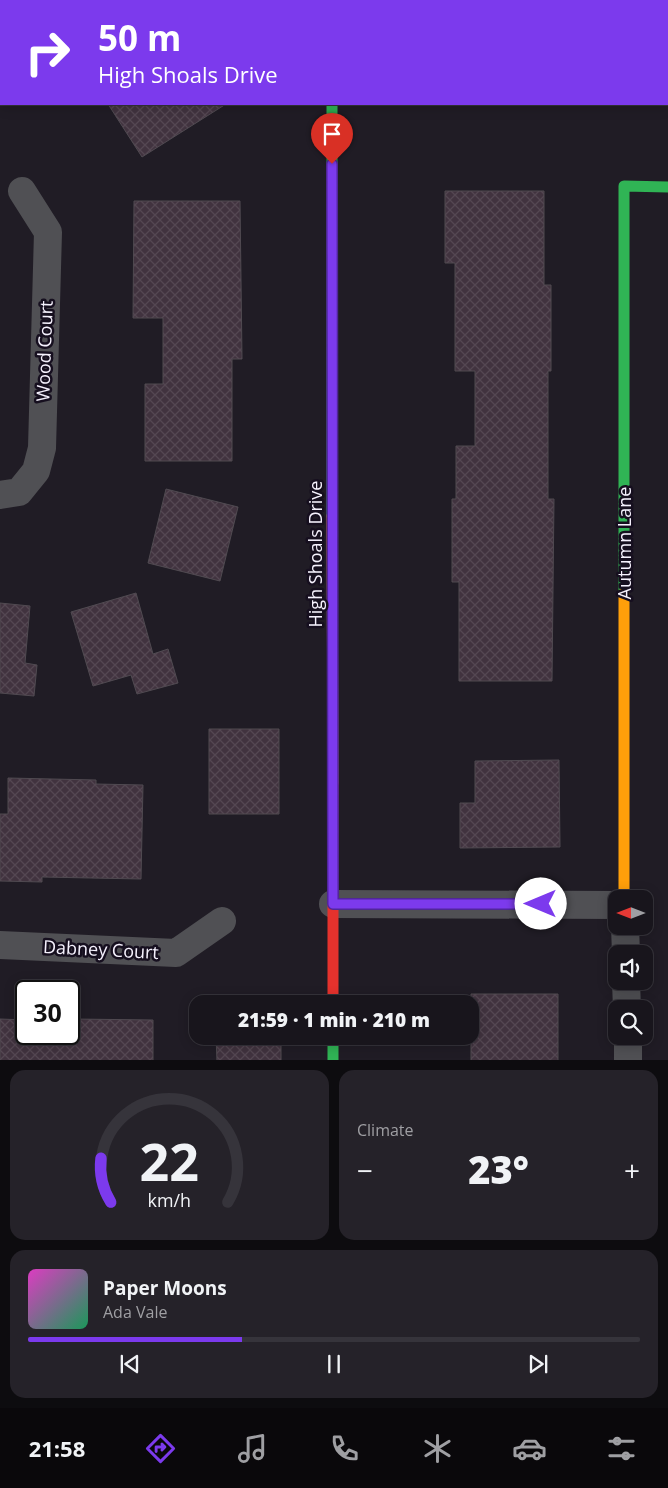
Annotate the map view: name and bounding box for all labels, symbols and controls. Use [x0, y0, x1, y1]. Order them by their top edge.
text: 50 m [98, 14, 181, 61]
icon: right [15, 20, 80, 85]
text: High Shoals Drive [98, 59, 278, 89]
pin [311, 113, 353, 164]
icon: arrive [318, 120, 346, 148]
street label: Wood Court [30, 300, 58, 402]
street label: High Shoals Drive [303, 481, 327, 627]
street label: Autumn Lane [612, 487, 636, 599]
position arrow [514, 877, 566, 929]
north arrow [608, 890, 652, 935]
map controls [608, 890, 653, 1045]
street label: Dabney Court [42, 934, 160, 964]
button: sound [608, 945, 653, 990]
speed limit sign: 30 [15, 980, 80, 1045]
button: search [608, 1000, 653, 1045]
text: 21:59 · 1 min · 210 m [238, 1007, 430, 1033]
text: Climate [357, 1119, 414, 1141]
text: 22 [140, 1125, 199, 1196]
text: 23° [468, 1143, 529, 1195]
text: − [357, 1151, 373, 1189]
text: + [624, 1151, 640, 1189]
text: km/h [148, 1188, 191, 1212]
text: Paper Moons [103, 1275, 227, 1301]
text: Ada Vale [103, 1301, 167, 1323]
icon: previous [116, 1350, 144, 1378]
icon: pause [320, 1350, 348, 1378]
icon: next [524, 1350, 552, 1378]
icon: directions [143, 1431, 178, 1466]
icon: music [235, 1431, 270, 1466]
icon: phone [327, 1431, 362, 1466]
icon: climate [420, 1431, 455, 1466]
icon: car [512, 1431, 547, 1466]
icon: filters [604, 1431, 639, 1466]
text: 21:58 [29, 1433, 85, 1463]

